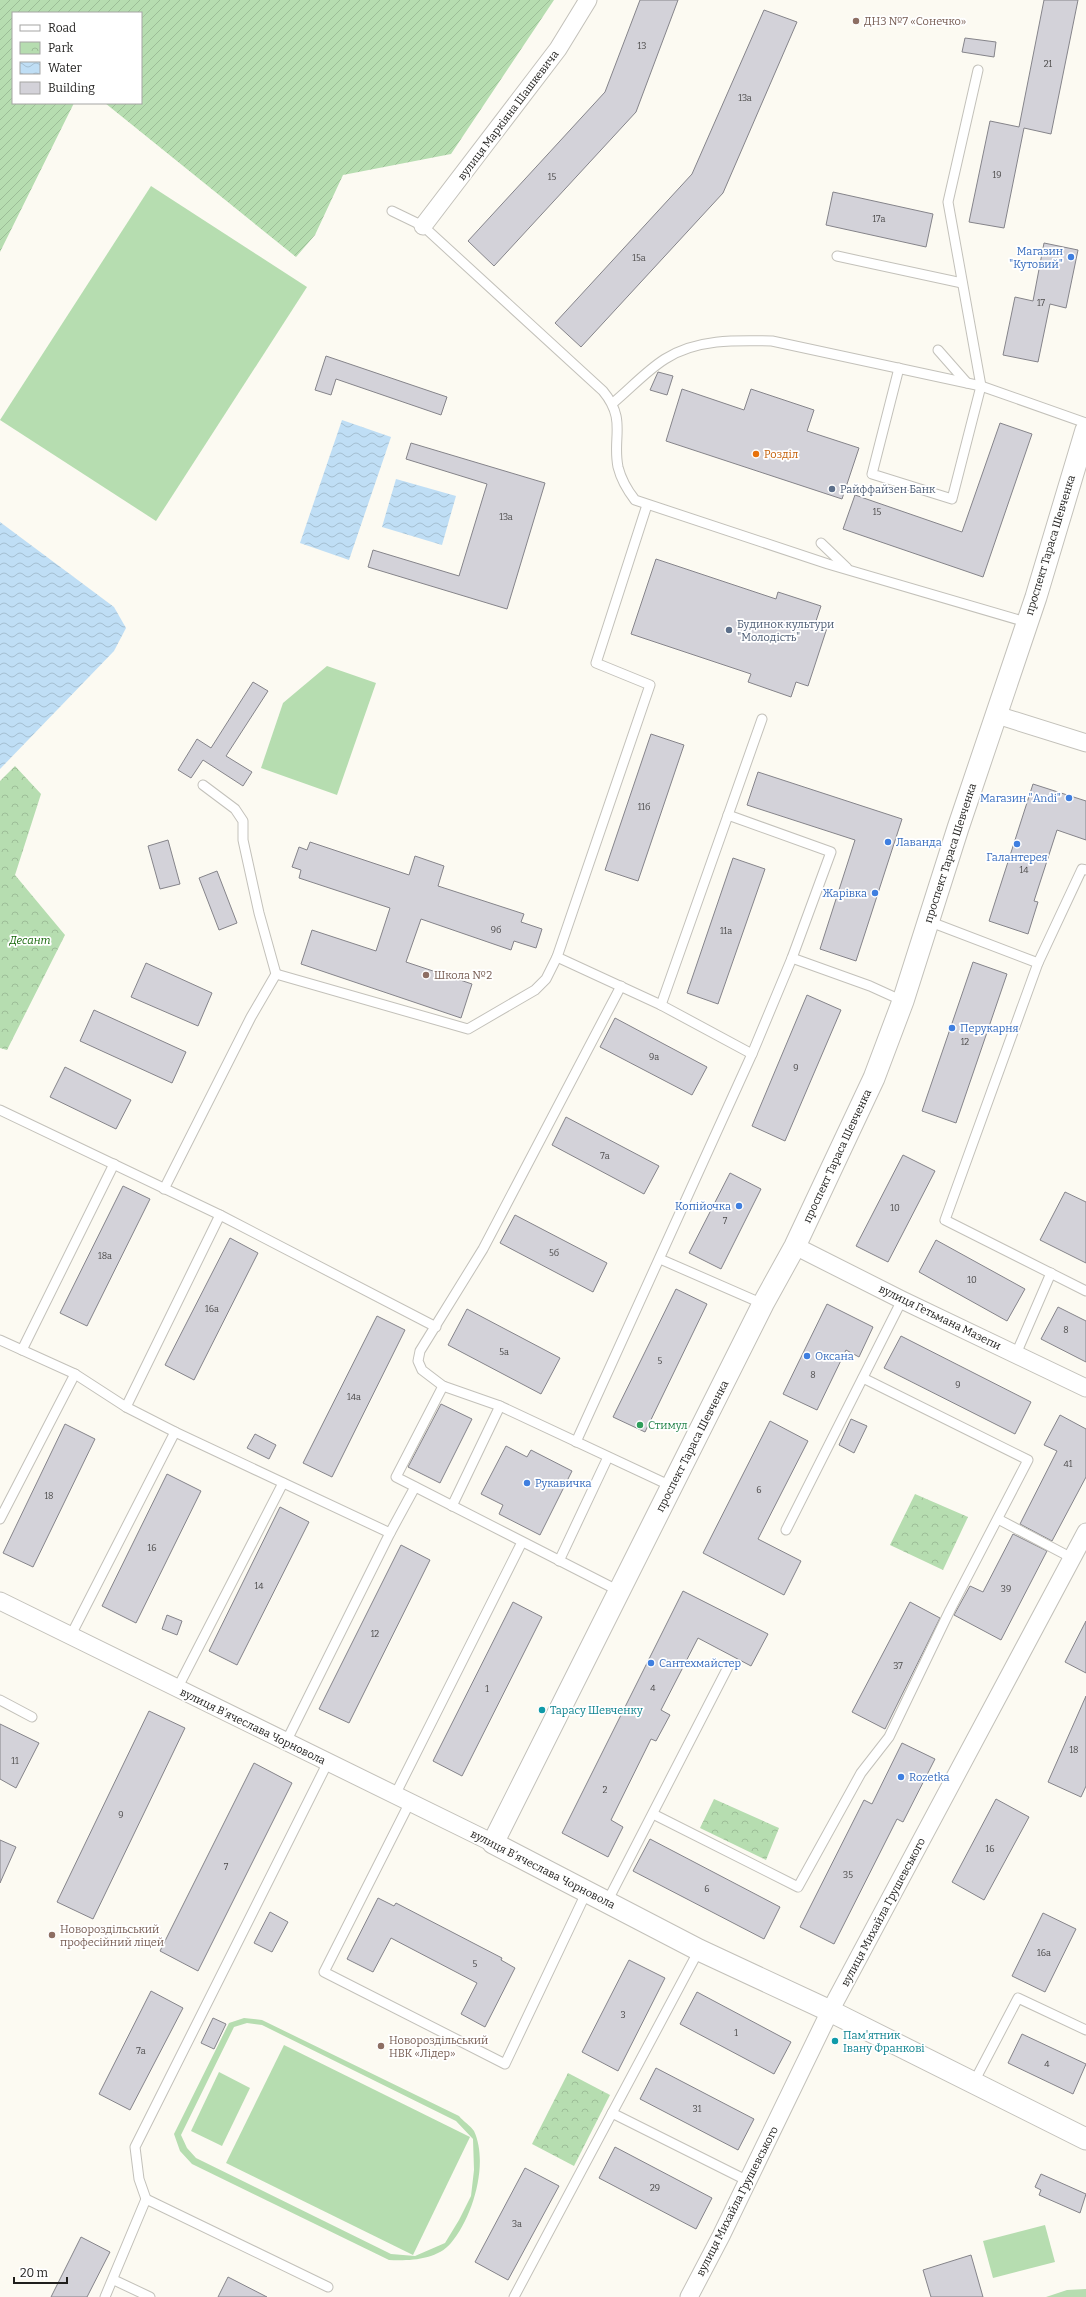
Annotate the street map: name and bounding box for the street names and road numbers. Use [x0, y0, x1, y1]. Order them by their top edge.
street label: вулиця Маркіяна Шашкевича [455, 48, 561, 183]
street label: проспект Тараса Шевченка [1023, 473, 1078, 617]
street label: проспект Тараса Шевченка [922, 782, 979, 925]
street label: проспект Тараса Шевченка [801, 1087, 874, 1225]
street label: вулиця Гетьмана Мазепи [877, 1282, 1003, 1353]
street label: проспект Тараса Шевченка [654, 1378, 731, 1514]
street label: вулиця Вʼячеслава Чорновола [178, 1685, 328, 1767]
street label: вулиця Вʼячеслава Чорновола [468, 1827, 617, 1912]
street label: вулиця Михайла Грушевського [839, 1836, 928, 1989]
street label: вулиця Михайла Грушевського [694, 2124, 781, 2278]

